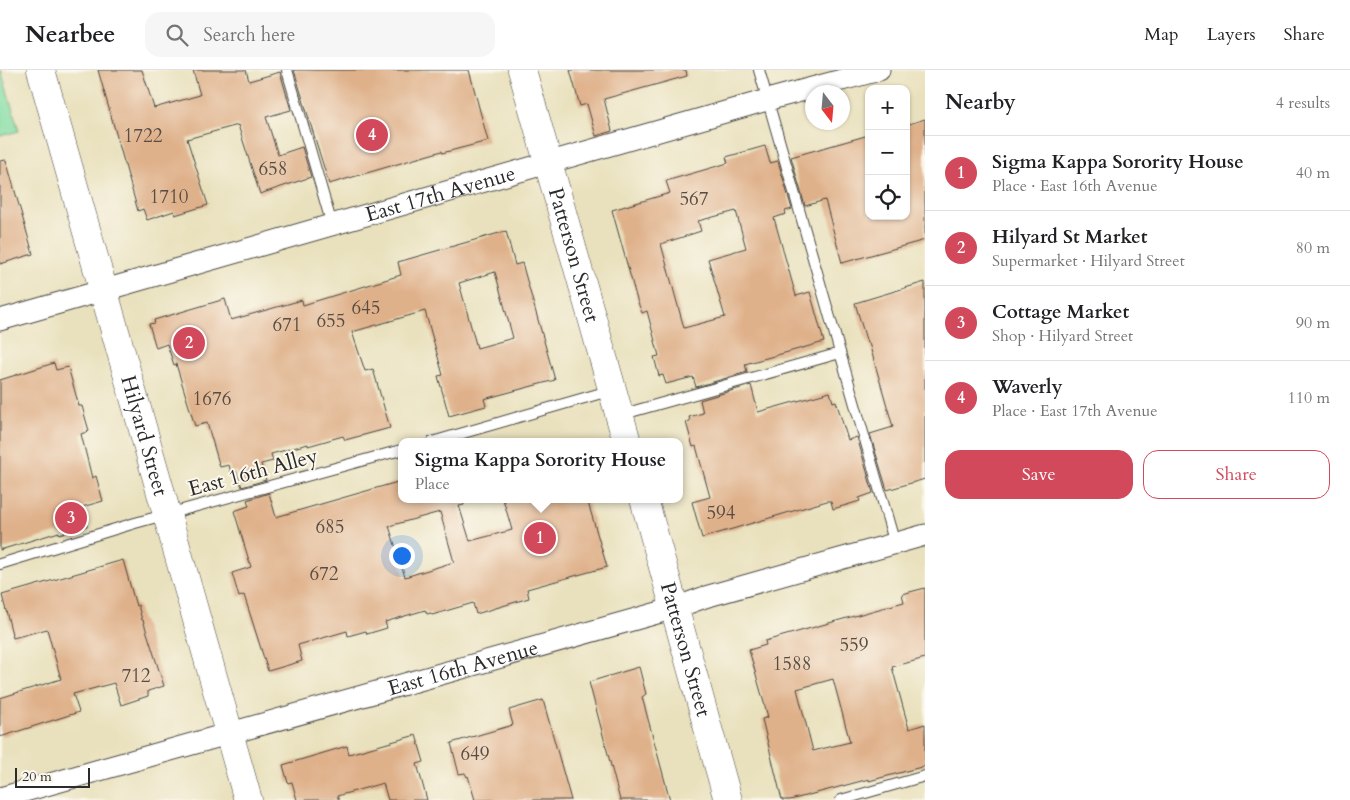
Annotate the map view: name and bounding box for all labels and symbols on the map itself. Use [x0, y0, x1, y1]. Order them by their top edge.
north arrow [805, 85, 850, 130]
pin: 4 [356, 116, 388, 154]
house number: 1722 [124, 123, 163, 149]
house number: 658 [258, 156, 288, 182]
street label: East 17th Avenue [362, 159, 519, 229]
house number: 1710 [150, 184, 189, 210]
street label: Patterson Street [541, 184, 607, 326]
house number: 567 [679, 186, 709, 212]
house number: 645 [351, 295, 381, 321]
house number: 655 [316, 308, 346, 334]
house number: 671 [272, 312, 302, 338]
pin: 2 [173, 324, 205, 362]
street label: Hilyard Street [113, 372, 175, 500]
house number: 1676 [193, 386, 231, 412]
street label: East 16th Alley [185, 441, 321, 504]
pin: 3 [55, 499, 87, 537]
house number: 594 [706, 500, 736, 526]
house number: 685 [315, 514, 345, 540]
pin: 1 [524, 519, 556, 557]
your location [389, 543, 415, 569]
house number: 672 [309, 561, 339, 587]
street label: Patterson Street [653, 579, 718, 720]
house number: 559 [839, 632, 869, 658]
street label: East 16th Avenue [385, 633, 542, 703]
house number: 1588 [773, 651, 811, 677]
house number: 712 [121, 663, 151, 689]
house number: 649 [460, 741, 490, 767]
scale bar [15, 765, 90, 788]

